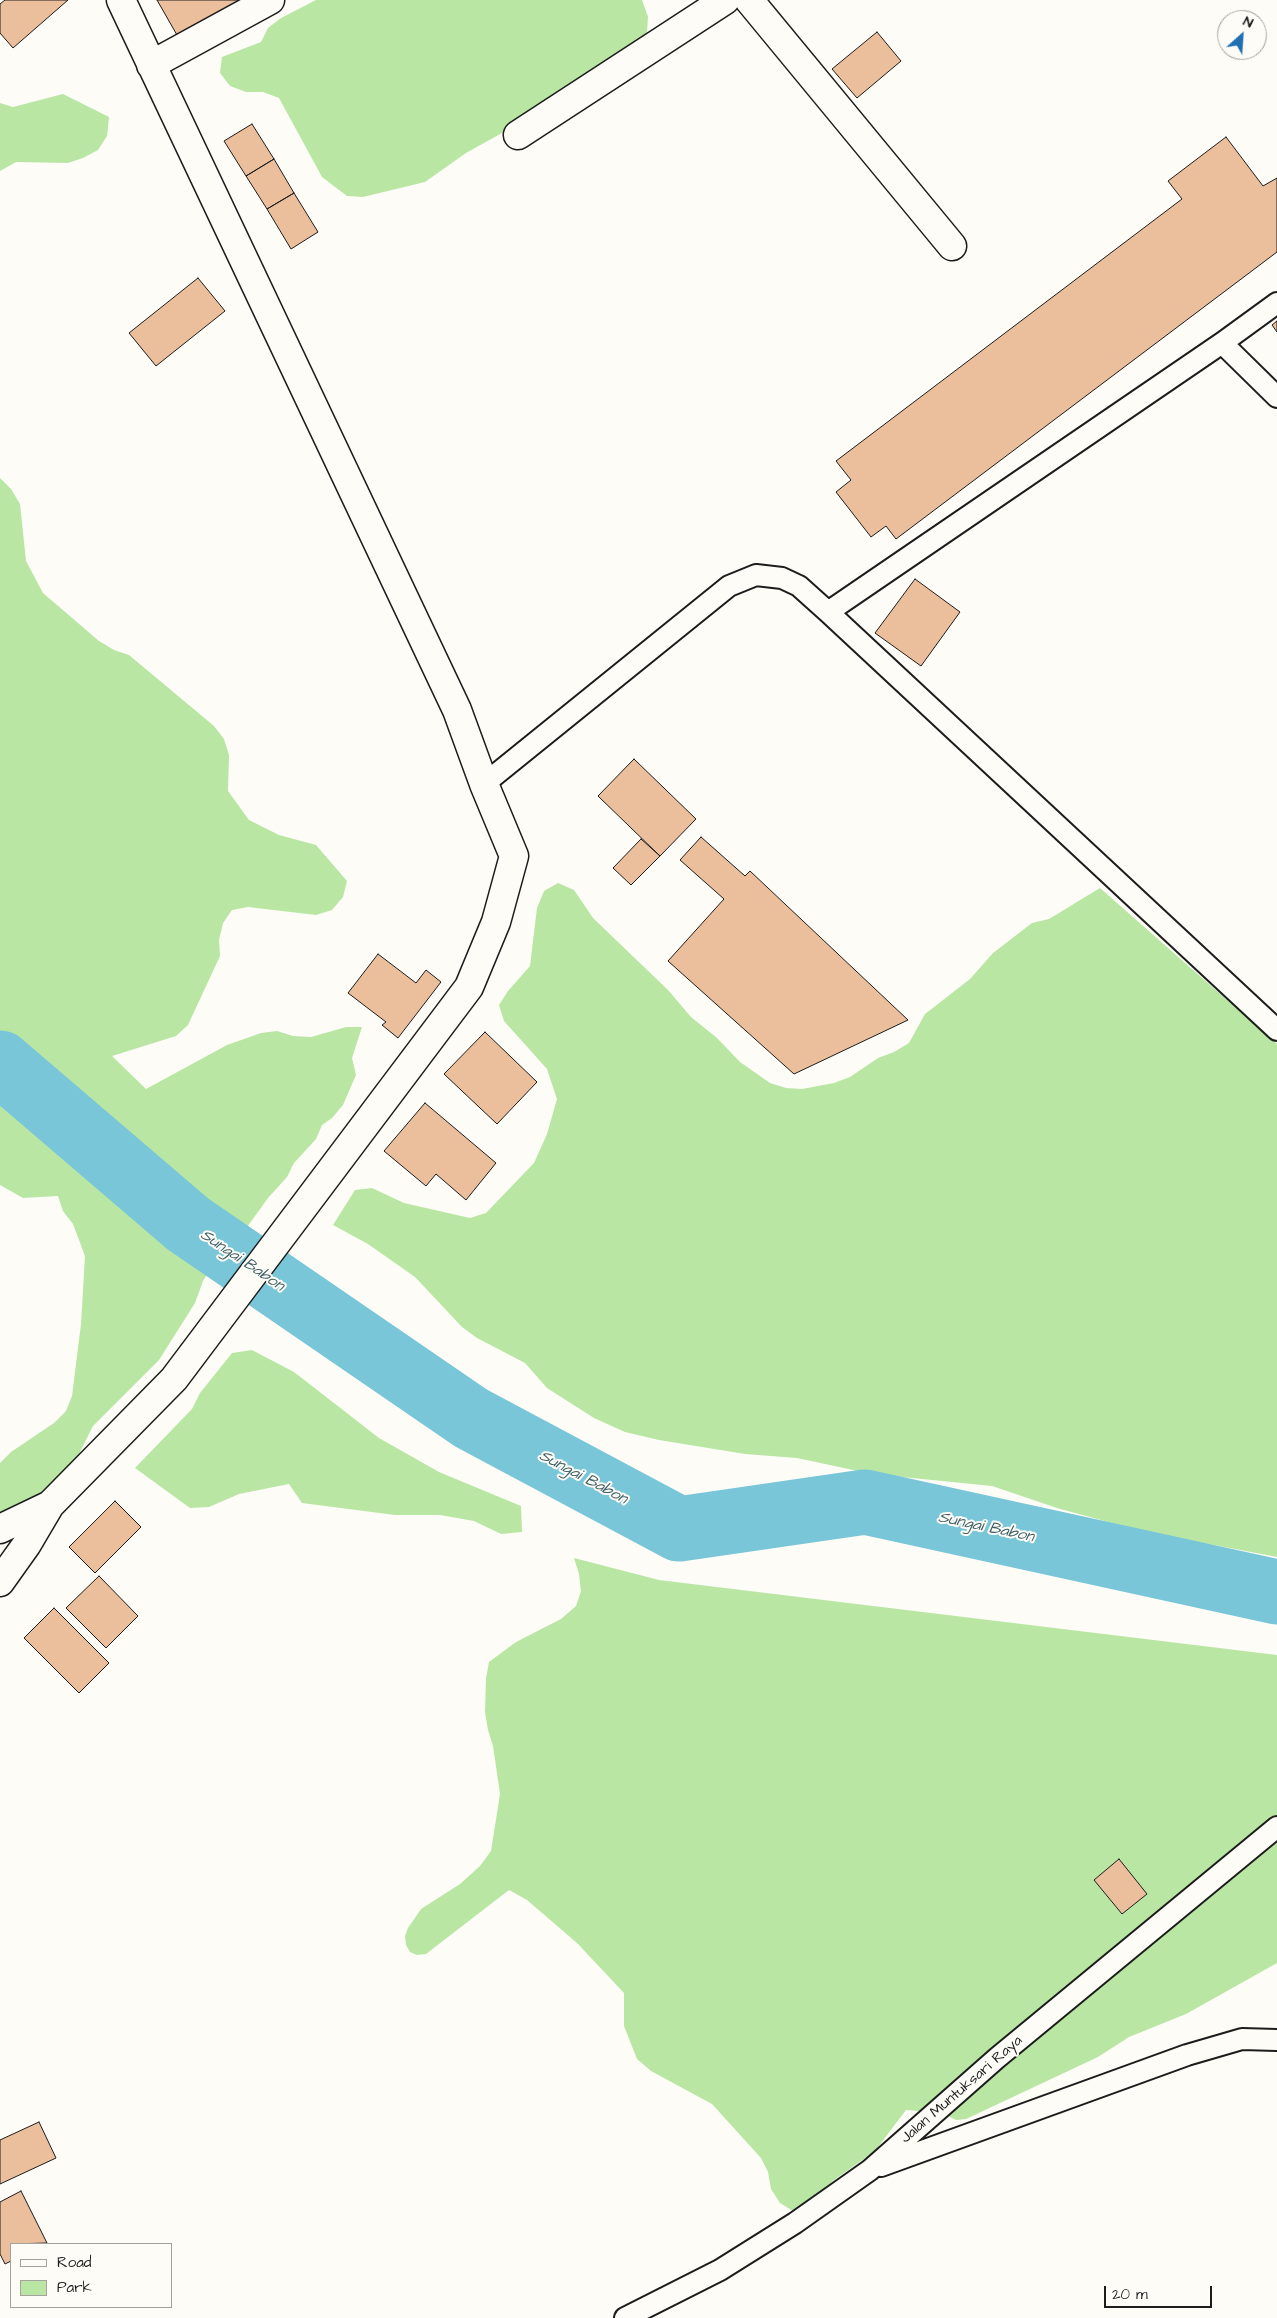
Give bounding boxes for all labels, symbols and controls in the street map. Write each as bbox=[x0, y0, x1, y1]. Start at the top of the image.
north arrow bbox=[1217, 10, 1267, 60]
text: N bbox=[1240, 12, 1256, 33]
water label: Sungai Babon bbox=[196, 1226, 288, 1296]
water label: Sungai Babon bbox=[536, 1447, 630, 1509]
water label: Sungai Babon bbox=[937, 1509, 1035, 1547]
street label: Jalan Muntuksari Raya bbox=[897, 2032, 1027, 2148]
legend bbox=[10, 2243, 172, 2308]
text: Road bbox=[57, 2252, 91, 2273]
scale bar bbox=[1107, 2276, 1214, 2308]
text: Park bbox=[57, 2277, 92, 2298]
text: 20 m bbox=[1112, 2284, 1148, 2305]

